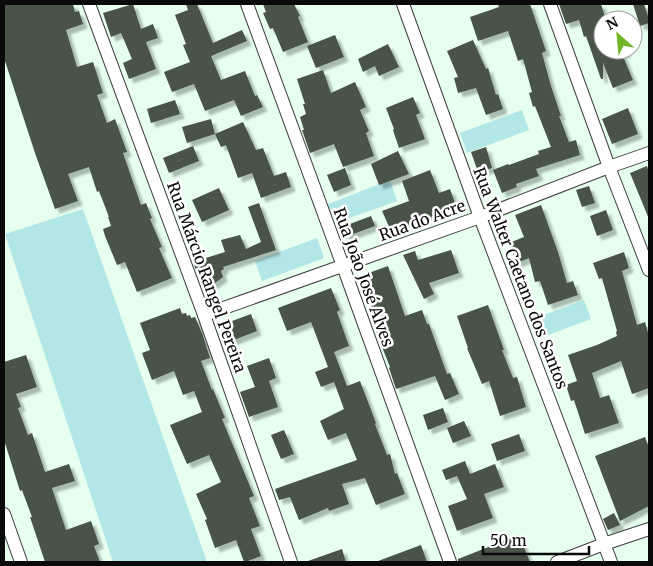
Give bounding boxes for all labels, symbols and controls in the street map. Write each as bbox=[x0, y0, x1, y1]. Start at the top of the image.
north arrow bbox=[593, 10, 643, 60]
text: N bbox=[603, 13, 621, 34]
street label: Rua Walter Caetano dos Santos bbox=[469, 164, 573, 392]
street label: Rua Márcio Rangel Pereira bbox=[163, 179, 251, 376]
street label: Rua do Acre bbox=[376, 195, 468, 245]
street label: Rua João José Alves bbox=[330, 205, 399, 349]
scale bar bbox=[483, 524, 589, 556]
text: 50 m bbox=[490, 531, 527, 550]

